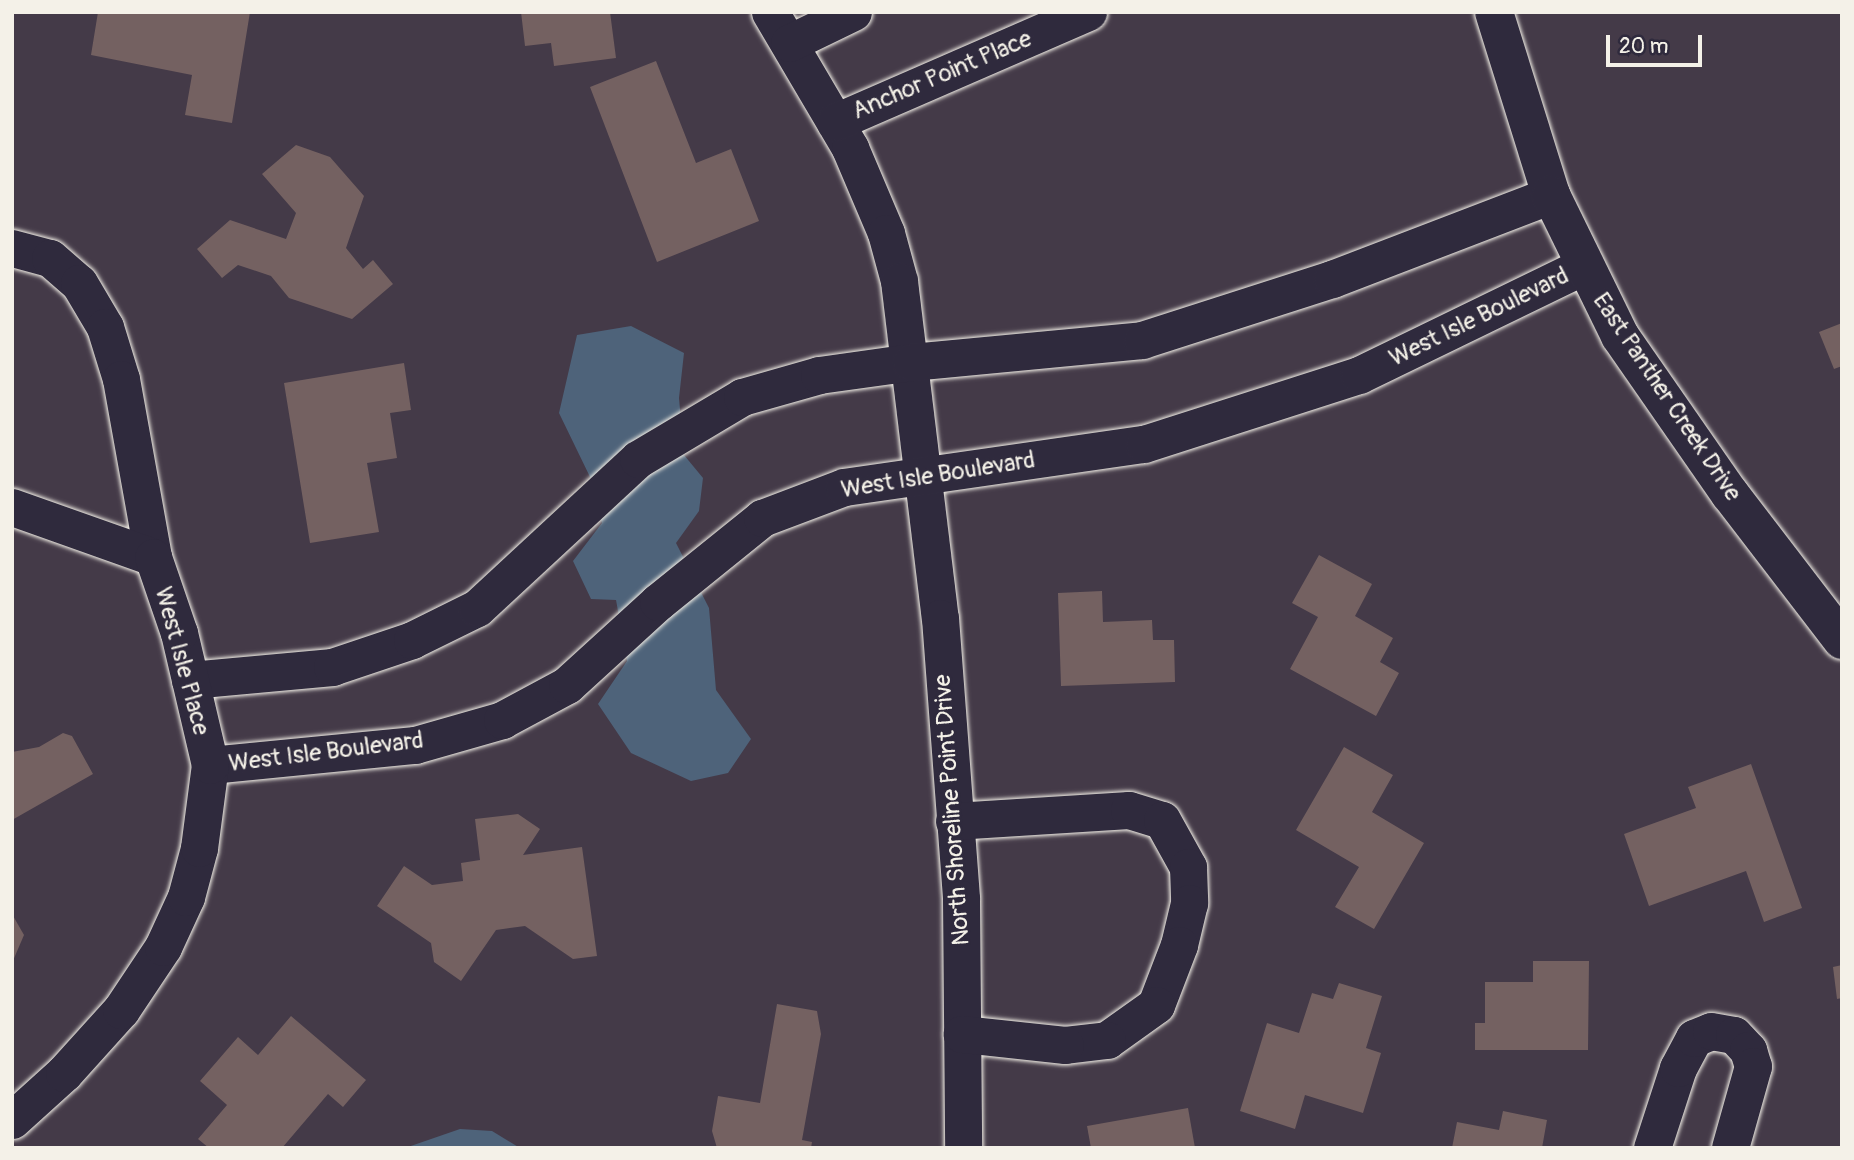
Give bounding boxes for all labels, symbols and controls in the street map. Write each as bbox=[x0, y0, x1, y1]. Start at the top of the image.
scale bar bbox=[1609, 21, 1705, 65]
street label: Anchor Point Place bbox=[848, 24, 1036, 126]
text: 20 m bbox=[1619, 33, 1668, 60]
street label: West Isle Boulevard bbox=[1385, 261, 1573, 373]
street label: East Panther Creek Drive bbox=[1587, 287, 1747, 507]
street label: West Isle Boulevard bbox=[839, 445, 1037, 505]
street label: West Isle Place bbox=[148, 584, 216, 738]
street label: North Shoreline Point Drive bbox=[928, 673, 976, 947]
street label: West Isle Boulevard bbox=[227, 726, 425, 778]

